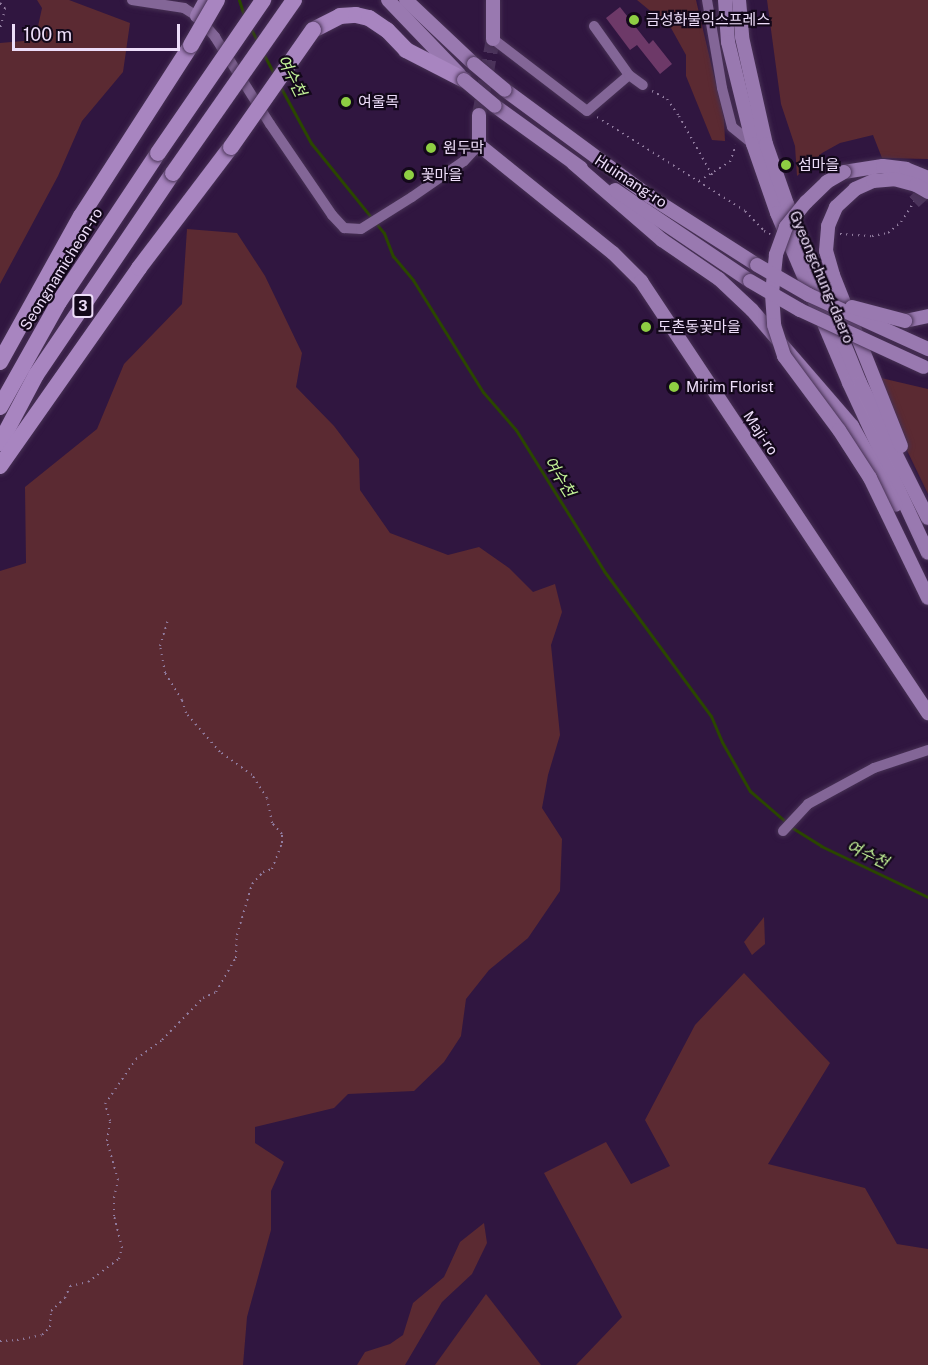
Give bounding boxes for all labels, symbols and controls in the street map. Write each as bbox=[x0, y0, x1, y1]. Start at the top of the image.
place label: 금성화물익스프레스 bbox=[646, 11, 770, 29]
scale bar bbox=[15, 12, 183, 50]
marker: 금성화물익스프레스 bbox=[627, 13, 641, 27]
text: 100 m bbox=[23, 24, 72, 45]
water label: 여수천 bbox=[272, 52, 310, 100]
place label: 여울목 bbox=[358, 93, 399, 111]
marker: 여울목 bbox=[339, 95, 353, 109]
place label: 원두막 bbox=[443, 139, 484, 157]
marker: 원두막 bbox=[424, 141, 438, 155]
street label: Huimang-ro bbox=[591, 151, 671, 211]
place label: 섬마을 bbox=[798, 156, 839, 174]
marker: 섬마을 bbox=[779, 158, 793, 172]
place label: 꽃마을 bbox=[421, 166, 462, 184]
marker: 꽃마을 bbox=[402, 168, 416, 182]
street label: Seongnamicheon-ro bbox=[16, 205, 106, 333]
street label: Gyeongchung-daero bbox=[786, 208, 858, 346]
road number: 3 bbox=[71, 295, 95, 317]
place label: 도촌동꽃마을 bbox=[658, 318, 741, 336]
marker: 도촌동꽃마을 bbox=[639, 320, 653, 334]
place label: Mirim Florist bbox=[686, 378, 774, 396]
marker: Mirim Florist bbox=[667, 380, 681, 394]
street label: Maji-ro bbox=[740, 408, 782, 458]
water label: 여수천 bbox=[539, 453, 579, 501]
water label: 여수천 bbox=[843, 837, 891, 873]

